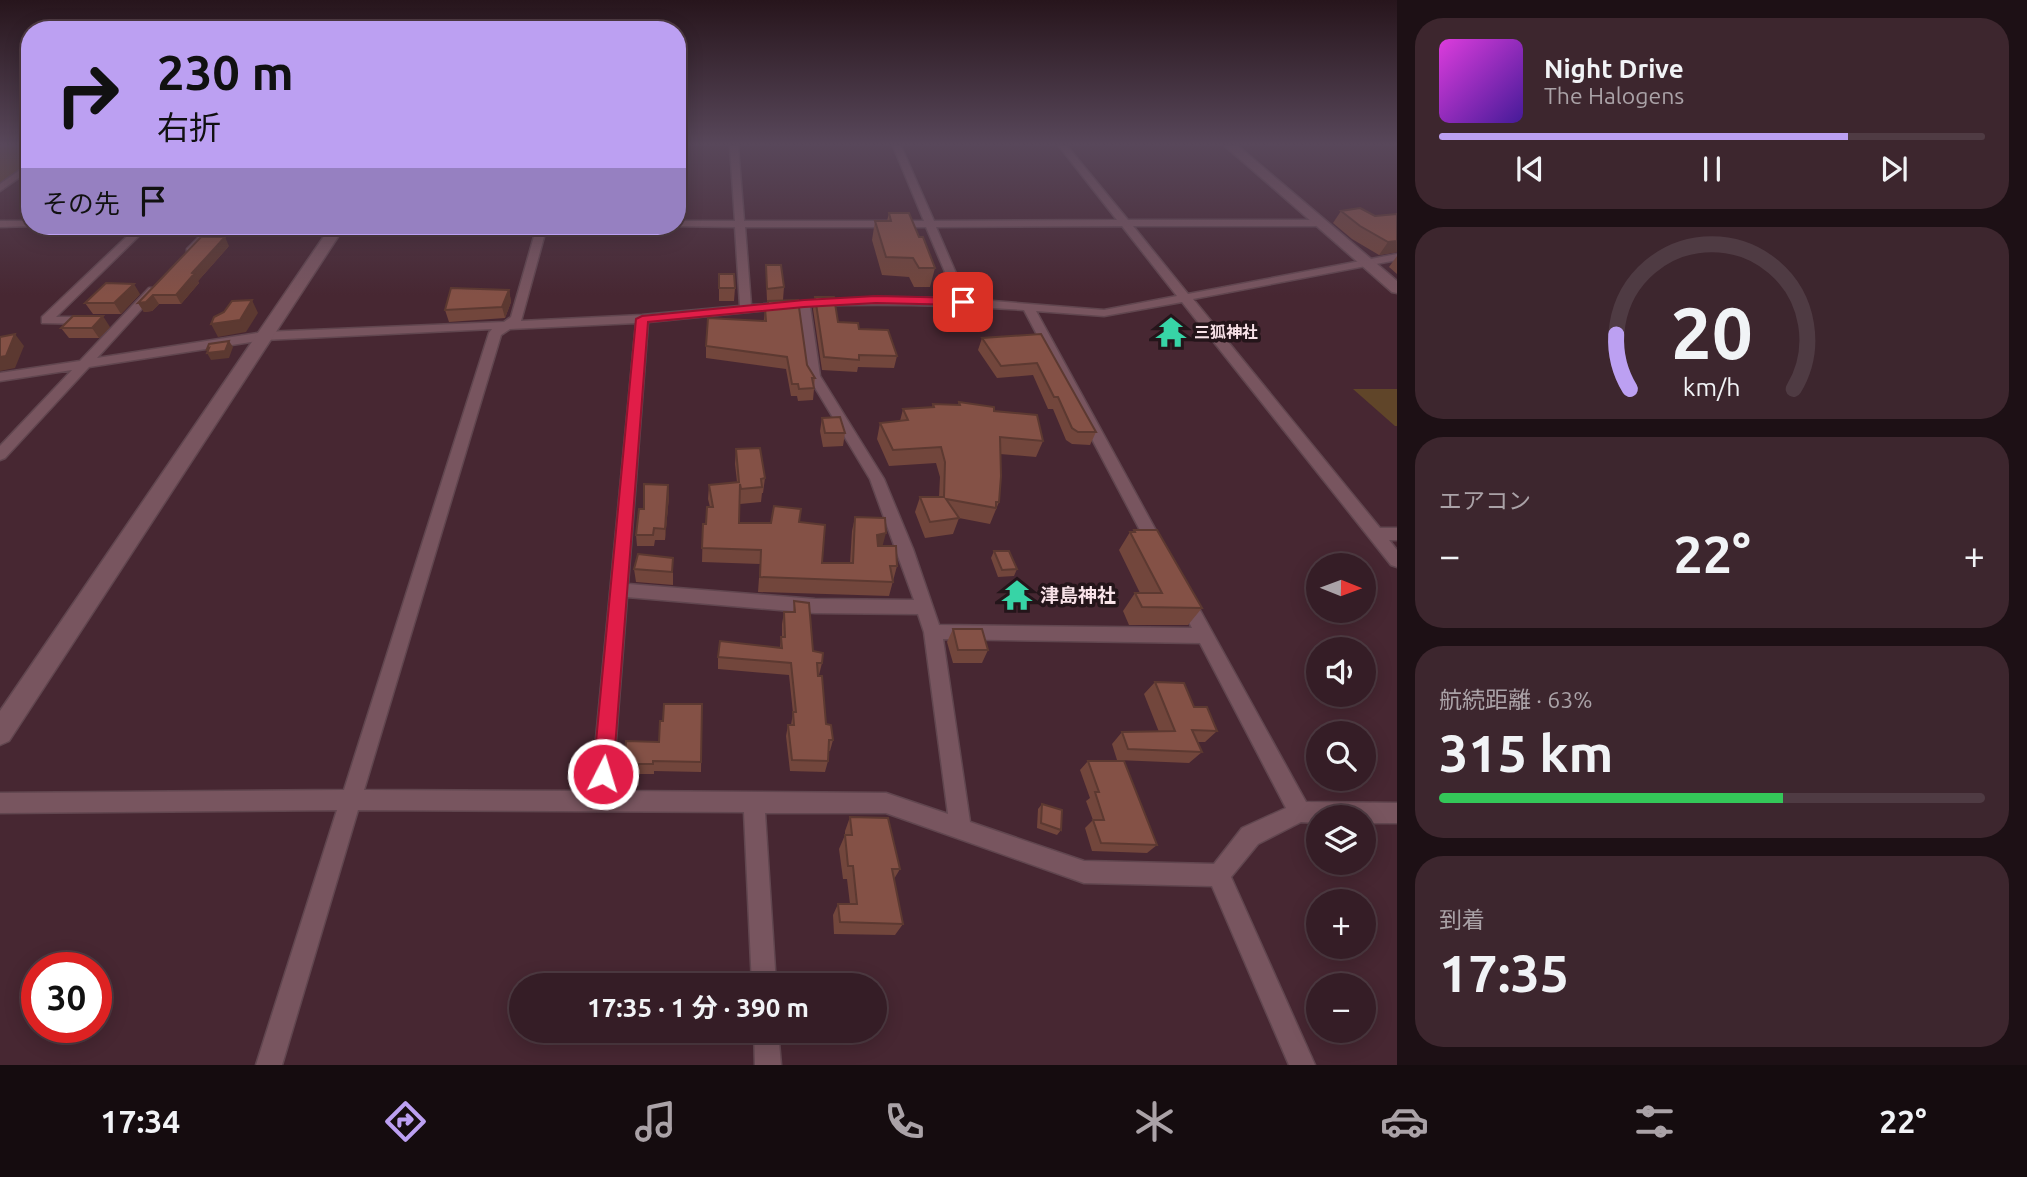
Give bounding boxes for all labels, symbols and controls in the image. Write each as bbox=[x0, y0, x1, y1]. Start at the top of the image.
text: 230 m bbox=[157, 44, 294, 99]
icon: right bbox=[42, 49, 133, 140]
text: Night Drive bbox=[1544, 54, 1684, 83]
text: The Halogens bbox=[1544, 83, 1684, 108]
text: 右折 bbox=[157, 109, 221, 145]
icon: previous bbox=[1511, 150, 1549, 188]
icon: pause bbox=[1693, 150, 1731, 188]
icon: next bbox=[1875, 150, 1913, 188]
icon: arrive bbox=[134, 182, 172, 220]
text: その先 bbox=[42, 189, 120, 218]
pin bbox=[933, 272, 993, 332]
icon: arrive bbox=[944, 283, 982, 321]
text: 20 bbox=[1671, 292, 1753, 374]
temple icon: 三狐神社 bbox=[1154, 315, 1188, 349]
place label: 三狐神社 bbox=[1194, 323, 1258, 341]
text: km/h bbox=[1683, 373, 1741, 401]
text: エアコン bbox=[1439, 488, 1531, 513]
text: 22° bbox=[1673, 525, 1751, 583]
text: − bbox=[1439, 534, 1460, 576]
text: + bbox=[1964, 534, 1985, 576]
north arrow bbox=[1306, 553, 1376, 623]
map controls bbox=[1306, 553, 1376, 1043]
temple icon: 津島神社 bbox=[1000, 578, 1034, 612]
place label: 津島神社 bbox=[1040, 584, 1116, 606]
button: sound bbox=[1306, 637, 1376, 707]
text: 航続距離 · 63% bbox=[1439, 687, 1592, 712]
button: search bbox=[1306, 721, 1376, 791]
text: 315 km bbox=[1439, 724, 1613, 782]
position arrow bbox=[566, 737, 640, 811]
button: layers bbox=[1306, 805, 1376, 875]
button: + bbox=[1306, 889, 1376, 959]
text: 到着 bbox=[1439, 907, 1485, 932]
text: 17:35 bbox=[1439, 944, 1569, 1002]
speed limit sign: 30 bbox=[21, 952, 112, 1043]
button: − bbox=[1306, 973, 1376, 1043]
text: 17:35 · 1 分 · 390 m bbox=[587, 993, 809, 1022]
icon: directions bbox=[381, 1097, 430, 1146]
icon: music bbox=[631, 1097, 680, 1146]
icon: phone bbox=[880, 1097, 929, 1146]
icon: climate bbox=[1130, 1097, 1179, 1146]
icon: car bbox=[1380, 1097, 1429, 1146]
icon: filters bbox=[1630, 1097, 1679, 1146]
text: 17:34 bbox=[100, 1103, 180, 1139]
text: 22° bbox=[1879, 1103, 1927, 1139]

